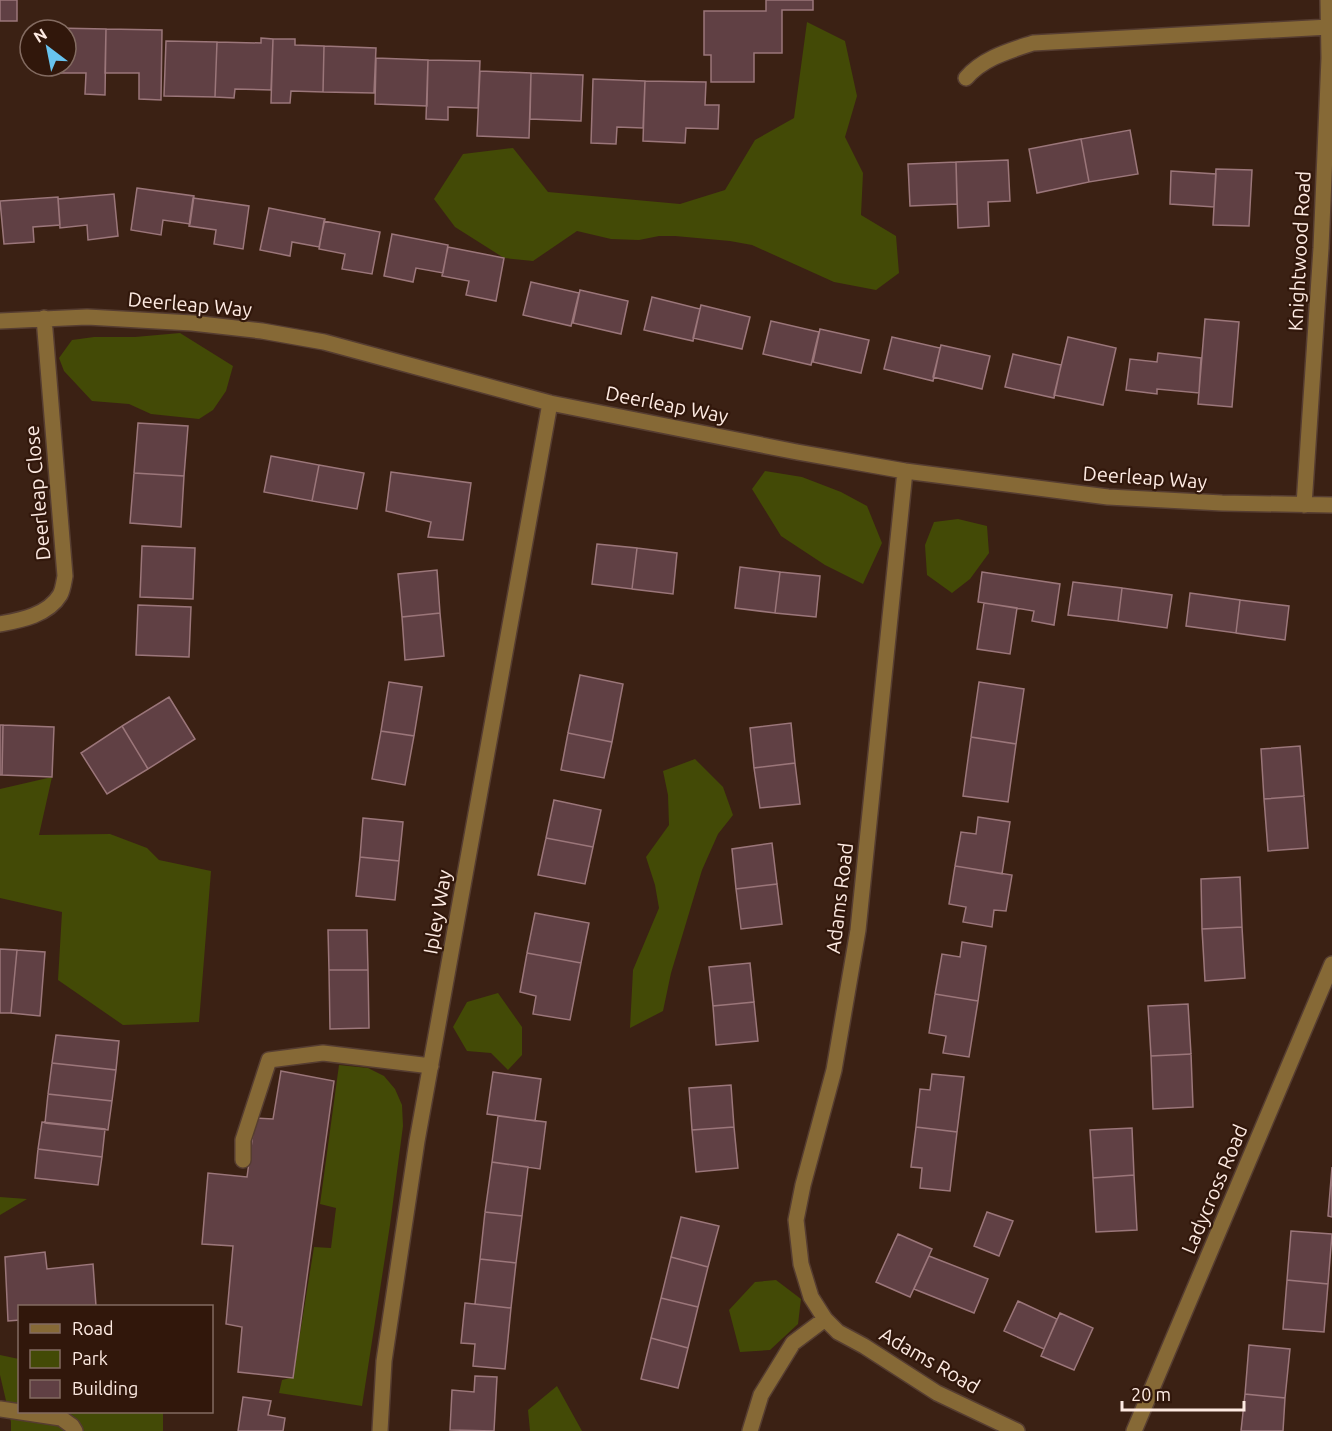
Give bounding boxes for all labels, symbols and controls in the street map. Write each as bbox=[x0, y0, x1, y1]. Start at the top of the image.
north arrow bbox=[18, 18, 78, 78]
text: N bbox=[30, 24, 50, 46]
street label: Knightwood Road bbox=[1283, 170, 1315, 332]
street label: Deerleap Way bbox=[127, 287, 253, 321]
street label: Deerleap Way bbox=[604, 381, 731, 427]
street label: Deerleap Close bbox=[20, 424, 54, 562]
street label: Deerleap Way bbox=[1082, 461, 1208, 493]
street label: Adams Road bbox=[821, 841, 857, 955]
street label: Ipley Way bbox=[418, 868, 456, 956]
street label: Ladycross Road bbox=[1176, 1121, 1252, 1257]
legend bbox=[18, 1305, 213, 1413]
text: Road bbox=[72, 1318, 114, 1338]
street label: Adams Road bbox=[876, 1322, 984, 1398]
text: Park bbox=[72, 1348, 108, 1368]
scale bar bbox=[1122, 1374, 1244, 1412]
text: Building bbox=[72, 1378, 138, 1398]
text: 20 m bbox=[1131, 1384, 1171, 1404]

